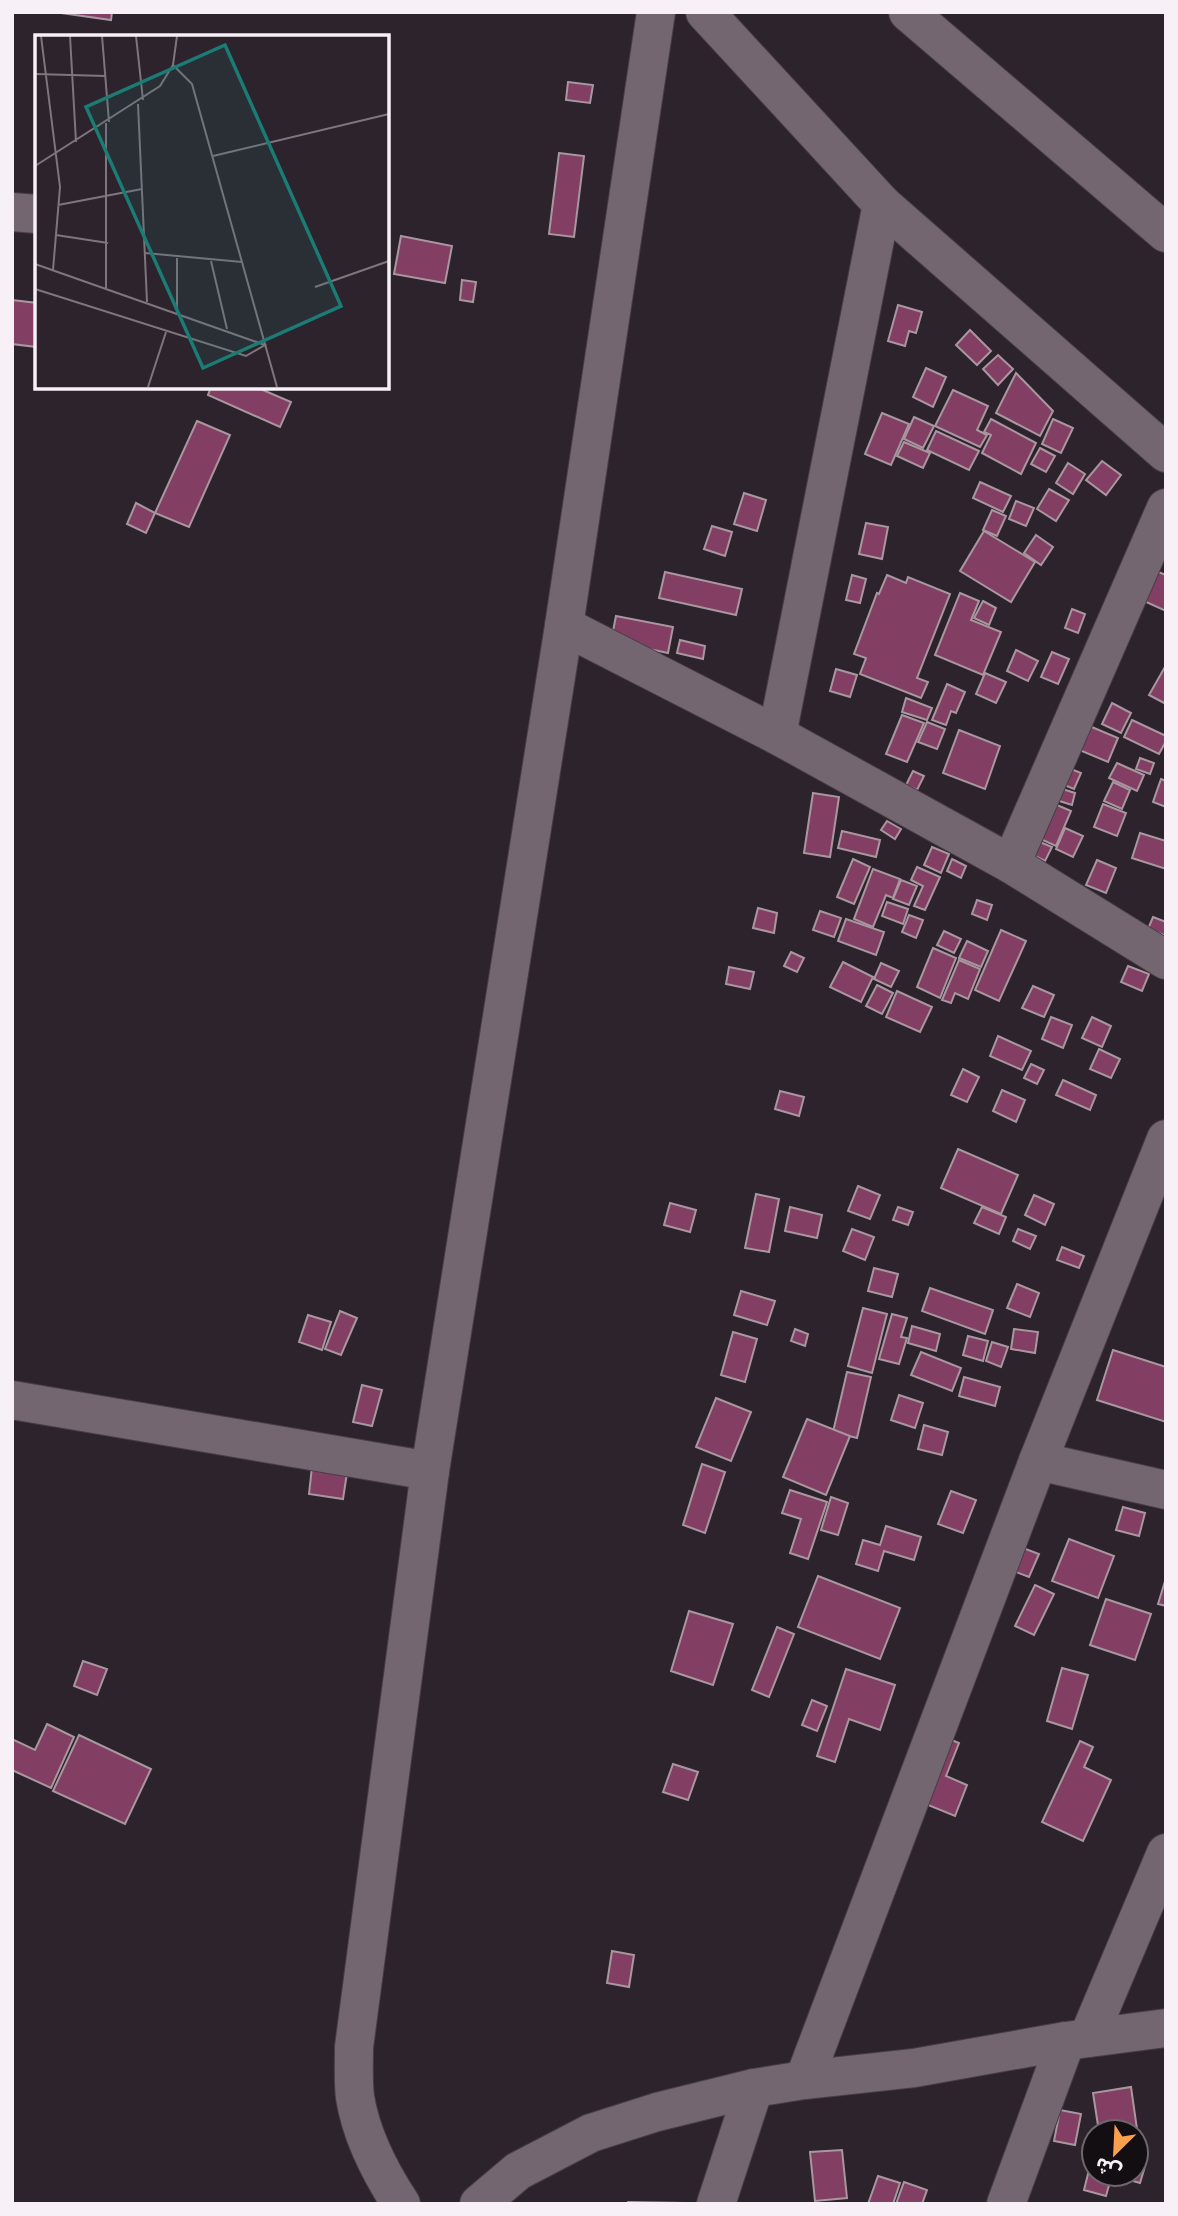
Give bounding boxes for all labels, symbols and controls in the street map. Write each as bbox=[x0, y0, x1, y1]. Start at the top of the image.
inset map bbox=[35, 35, 388, 388]
north arrow bbox=[1080, 2118, 1150, 2188]
text: ش bbox=[1092, 2152, 1125, 2184]

